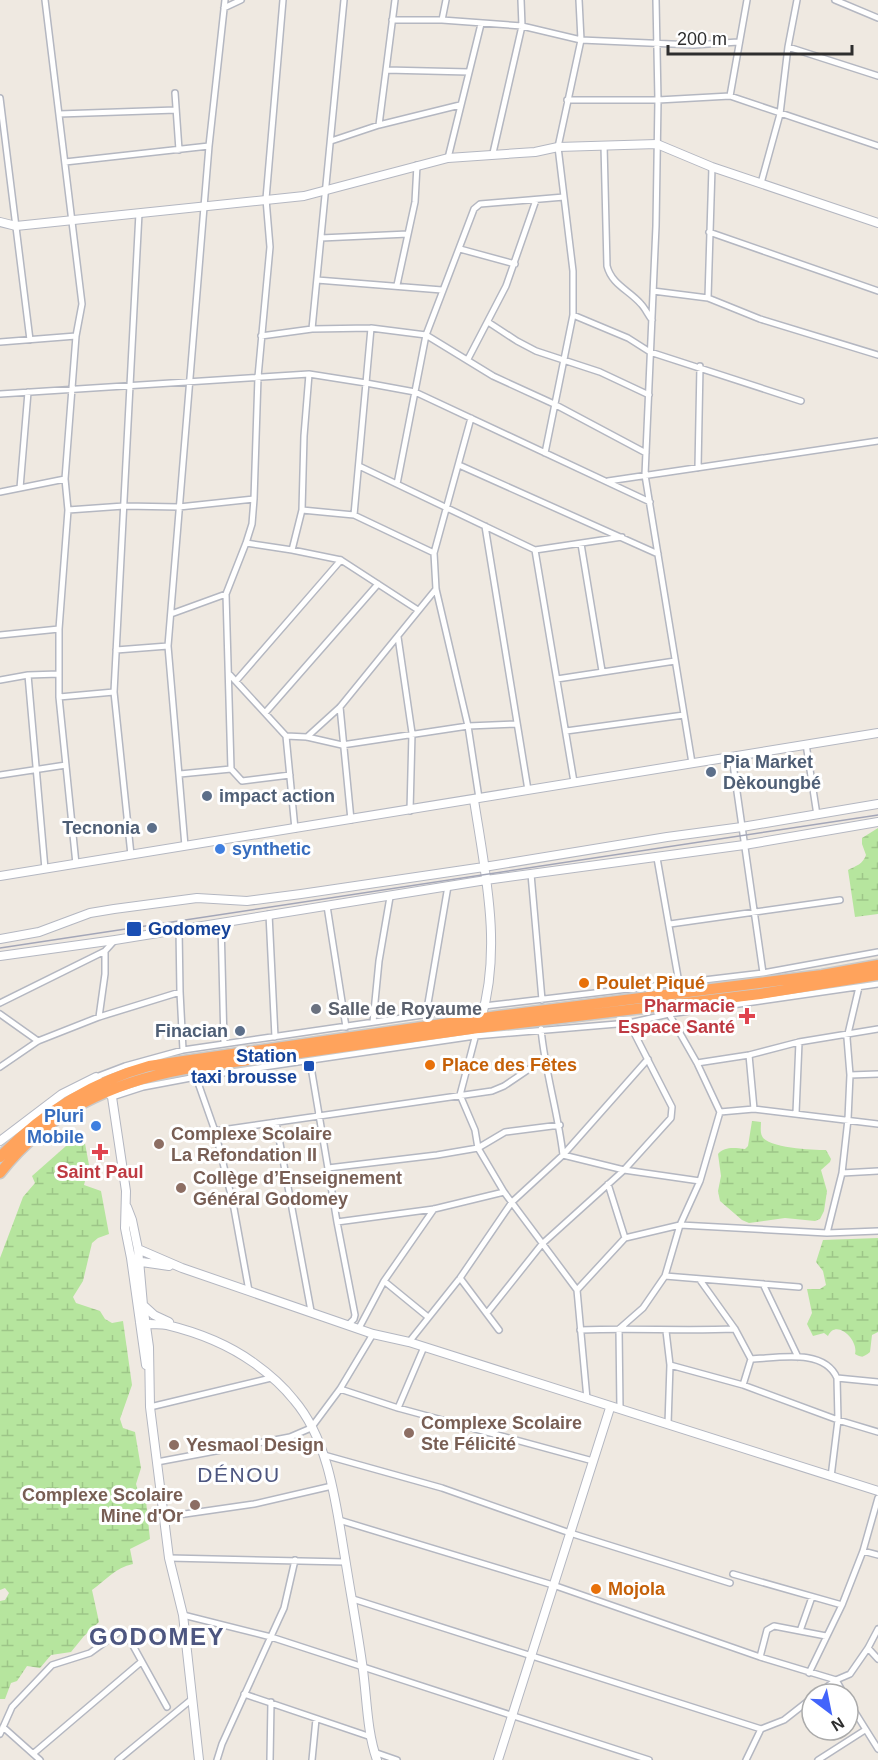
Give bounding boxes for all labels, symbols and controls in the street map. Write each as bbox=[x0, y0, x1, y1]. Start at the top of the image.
scale bar bbox=[668, 18, 852, 56]
text: 200 m bbox=[677, 29, 727, 49]
place label: Pia Market Dèkoungbé bbox=[723, 752, 821, 793]
marker: Pia Market Dèkoungbé bbox=[704, 765, 718, 779]
place label: impact action bbox=[219, 786, 335, 806]
marker: impact action bbox=[200, 789, 214, 803]
place label: Tecnonia bbox=[62, 818, 141, 838]
marker: Tecnonia bbox=[145, 821, 159, 835]
place label: synthetic bbox=[232, 839, 311, 859]
marker: synthetic bbox=[213, 842, 227, 856]
place label: Godomey bbox=[148, 919, 231, 939]
marker: Godomey bbox=[125, 920, 143, 938]
place label: Poulet Piqué bbox=[596, 973, 705, 993]
marker: Poulet Piqué bbox=[577, 976, 591, 990]
place label: Pharmacie Espace Santé bbox=[618, 996, 735, 1037]
place label: Salle de Royaume bbox=[328, 999, 482, 1019]
marker: Salle de Royaume bbox=[309, 1002, 323, 1016]
marker: Pharmacie Espace Santé bbox=[740, 1009, 754, 1023]
place label: Finacian bbox=[155, 1021, 228, 1041]
marker: Finacian bbox=[233, 1024, 247, 1038]
place label: Station taxi brousse bbox=[191, 1046, 297, 1087]
place label: Place des Fêtes bbox=[442, 1055, 577, 1075]
marker: Place des Fêtes bbox=[423, 1058, 437, 1072]
marker: Station taxi brousse bbox=[302, 1059, 316, 1073]
place label: Pluri Mobile bbox=[27, 1106, 84, 1147]
marker: Pluri Mobile bbox=[89, 1119, 103, 1133]
place label: Complexe Scolaire La Refondation II bbox=[171, 1124, 332, 1165]
marker: Complexe Scolaire La Refondation II bbox=[152, 1137, 166, 1151]
marker: Saint Paul bbox=[93, 1145, 107, 1159]
place label: Saint Paul bbox=[56, 1162, 144, 1182]
place label: Collège d’Enseignement Général Godomey bbox=[193, 1168, 402, 1209]
marker: Collège d’Enseignement Général Godomey bbox=[174, 1181, 188, 1195]
place label: Complexe Scolaire Ste Félicité bbox=[421, 1413, 582, 1454]
marker: Complexe Scolaire Ste Félicité bbox=[402, 1426, 416, 1440]
place label: Yesmaol Design bbox=[186, 1435, 324, 1455]
marker: Yesmaol Design bbox=[167, 1438, 181, 1452]
district label: DÉNOU bbox=[197, 1463, 281, 1486]
place label: Complexe Scolaire Mine d'Or bbox=[22, 1485, 183, 1526]
marker: Complexe Scolaire Mine d'Or bbox=[188, 1498, 202, 1512]
place label: Mojola bbox=[608, 1579, 666, 1599]
marker: Mojola bbox=[589, 1582, 603, 1596]
district label: GODOMEY bbox=[89, 1623, 225, 1650]
north arrow bbox=[800, 1682, 860, 1742]
text: N bbox=[828, 1714, 847, 1735]

